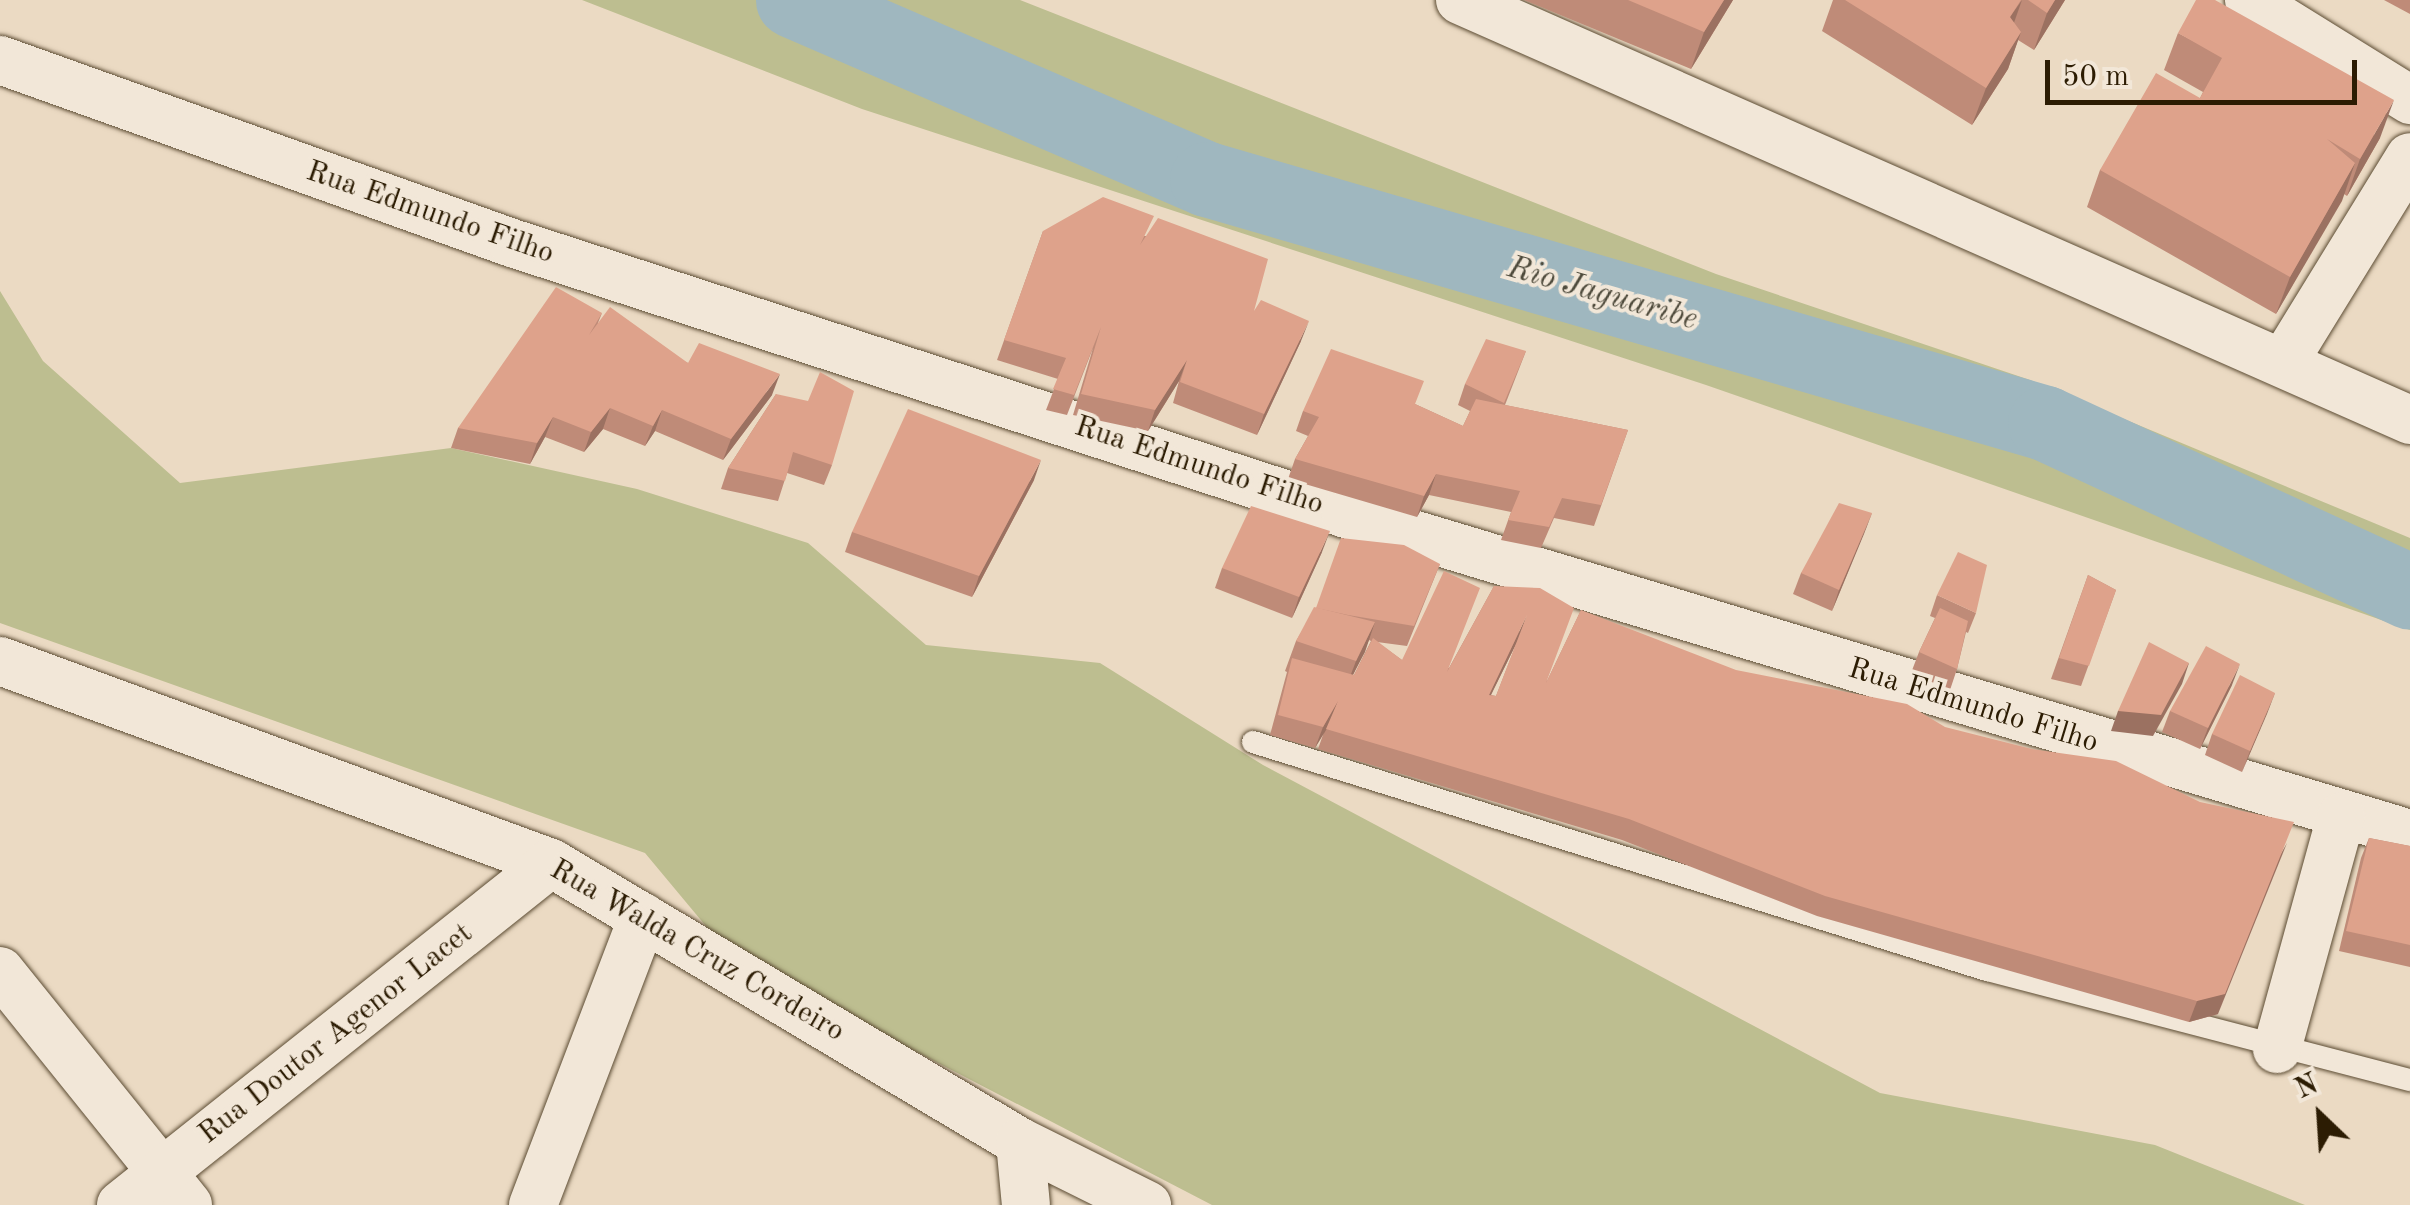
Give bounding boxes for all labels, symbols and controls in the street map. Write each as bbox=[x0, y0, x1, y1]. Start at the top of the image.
scale bar bbox=[2050, 40, 2362, 102]
text: 50 m bbox=[2062, 62, 2129, 92]
street label: Rua Edmundo Filho bbox=[301, 154, 559, 272]
water label: Rio Jaguaribe bbox=[1503, 250, 1701, 340]
street label: Rua Edmundo Filho bbox=[1070, 409, 1328, 523]
street label: Rua Edmundo Filho bbox=[1844, 651, 2102, 761]
street label: Rua Walda Cruz Cordeiro bbox=[543, 852, 851, 1050]
street label: Rua Doutor Agenor Lacet bbox=[192, 916, 480, 1152]
north arrow bbox=[2270, 1065, 2370, 1165]
text: N bbox=[2292, 1071, 2323, 1105]

